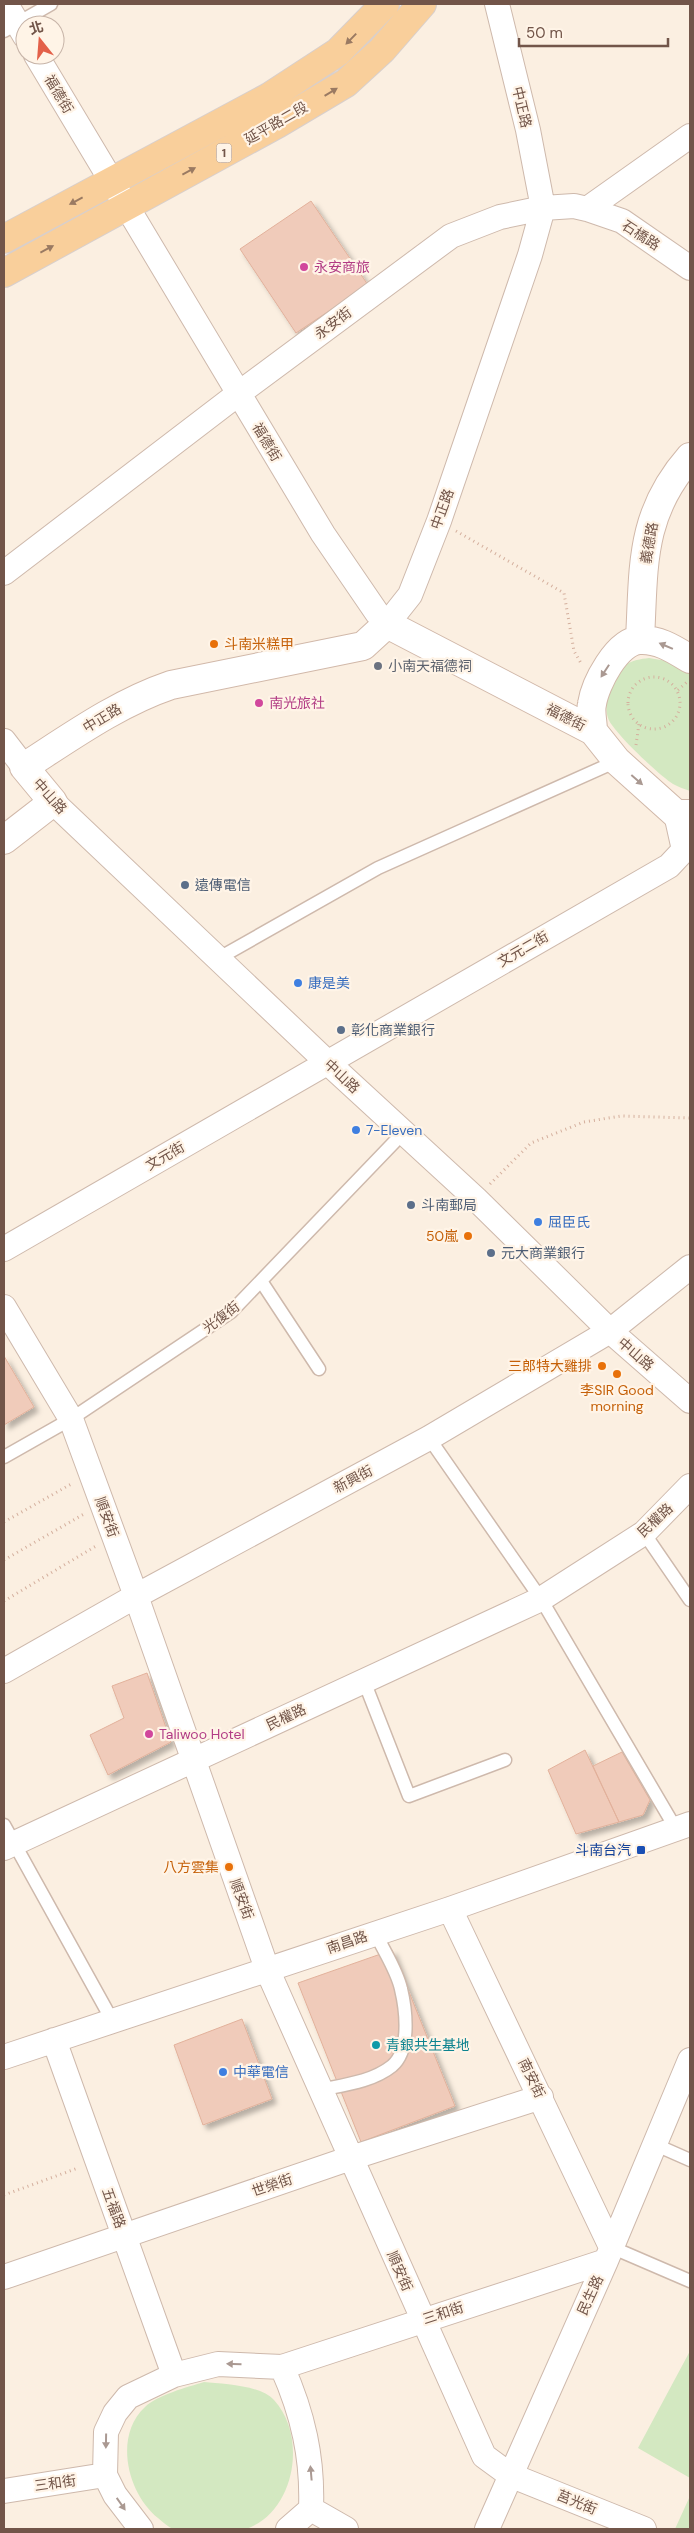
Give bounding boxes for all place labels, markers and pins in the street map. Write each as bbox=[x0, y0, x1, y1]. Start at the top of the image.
place label: 永安商旅 bbox=[314, 258, 370, 276]
marker: 永安商旅 bbox=[298, 261, 310, 273]
place label: 斗南米糕甲 bbox=[224, 635, 294, 653]
marker: 斗南米糕甲 bbox=[208, 638, 220, 650]
place label: 小南天福德祠 bbox=[388, 657, 472, 675]
marker: 小南天福德祠 bbox=[372, 660, 384, 672]
place label: 南光旅社 bbox=[269, 694, 325, 712]
marker: 南光旅社 bbox=[253, 697, 265, 709]
place label: 遠傳電信 bbox=[195, 876, 251, 894]
marker: 遠傳電信 bbox=[179, 879, 191, 891]
place label: 康是美 bbox=[308, 974, 350, 992]
marker: 康是美 bbox=[292, 977, 304, 989]
place label: 彰化商業銀行 bbox=[351, 1021, 435, 1039]
marker: 彰化商業銀行 bbox=[335, 1024, 347, 1036]
place label: 7-Eleven bbox=[366, 1121, 422, 1139]
marker: 7-Eleven bbox=[350, 1124, 362, 1136]
place label: 斗南郵局 bbox=[421, 1196, 477, 1214]
marker: 斗南郵局 bbox=[405, 1199, 417, 1211]
place label: 屈臣氏 bbox=[548, 1213, 590, 1231]
marker: 屈臣氏 bbox=[532, 1216, 544, 1228]
place label: 50嵐 bbox=[426, 1227, 459, 1245]
marker: 50嵐 bbox=[462, 1230, 474, 1242]
place label: 元大商業銀行 bbox=[501, 1244, 585, 1262]
marker: 元大商業銀行 bbox=[485, 1247, 497, 1259]
place label: 三郎特大雞排 bbox=[508, 1357, 592, 1375]
marker: 三郎特大雞排 bbox=[596, 1360, 608, 1372]
marker: 李SIR Good morning bbox=[611, 1368, 623, 1380]
place label: 李SIR Good morning bbox=[580, 1381, 654, 1415]
place label: Taliwoo Hotel bbox=[159, 1725, 245, 1743]
marker: Taliwoo Hotel bbox=[143, 1728, 155, 1740]
place label: 斗南台汽 bbox=[575, 1841, 631, 1859]
marker: 斗南台汽 bbox=[635, 1844, 647, 1856]
place label: 八方雲集 bbox=[163, 1858, 219, 1876]
marker: 八方雲集 bbox=[223, 1861, 235, 1873]
place label: 青銀共生基地 bbox=[386, 2036, 470, 2054]
marker: 青銀共生基地 bbox=[370, 2039, 382, 2051]
place label: 中華電信 bbox=[233, 2063, 289, 2081]
marker: 中華電信 bbox=[217, 2066, 229, 2078]

